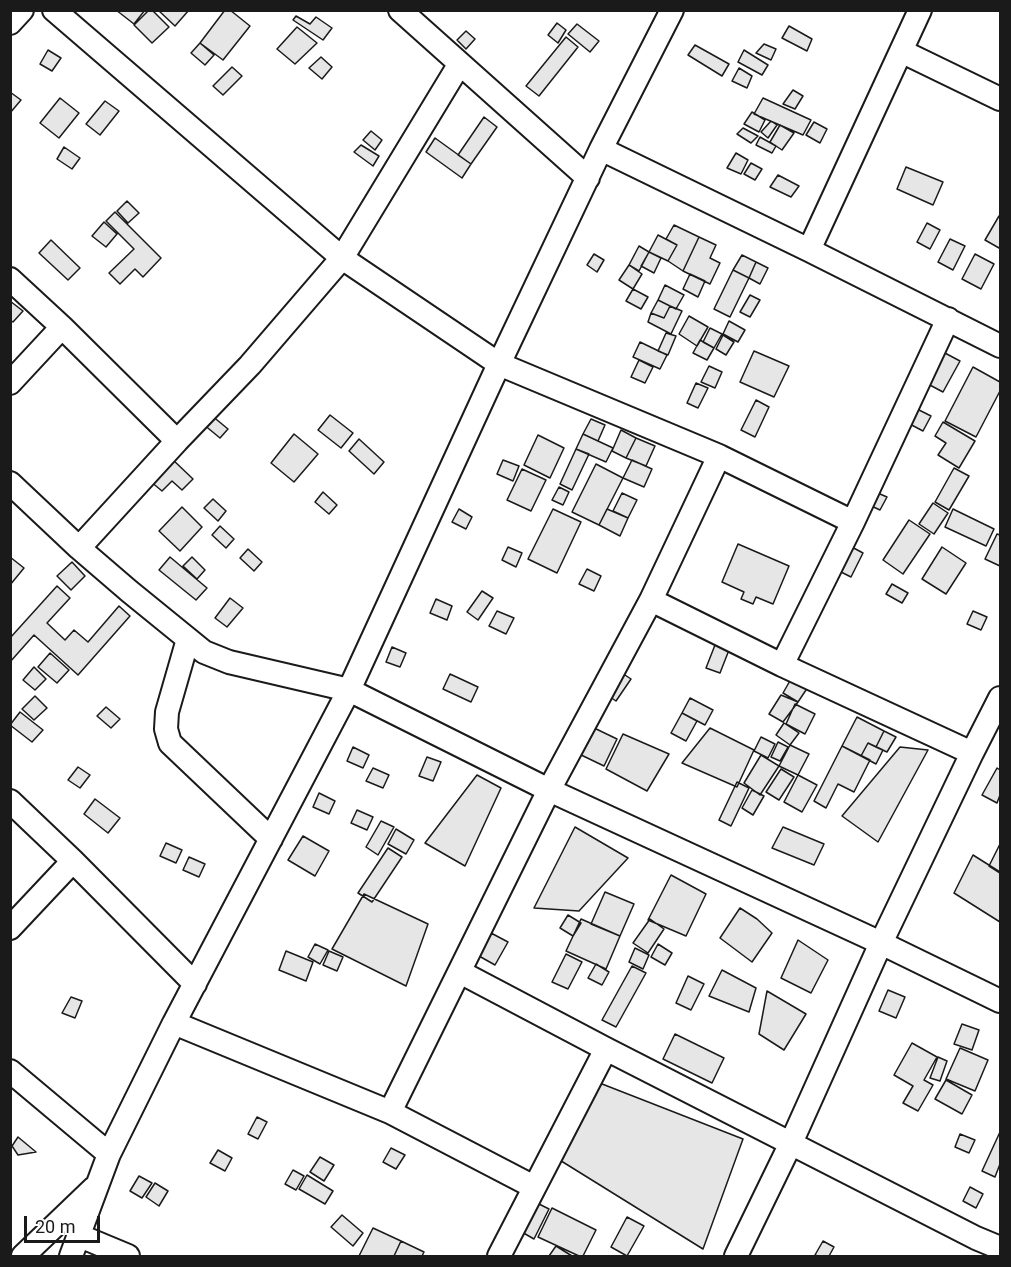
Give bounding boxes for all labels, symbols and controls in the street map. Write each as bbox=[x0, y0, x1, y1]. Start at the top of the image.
scale bar bbox=[27, 1204, 104, 1242]
text: 20 m bbox=[35, 1216, 75, 1237]

